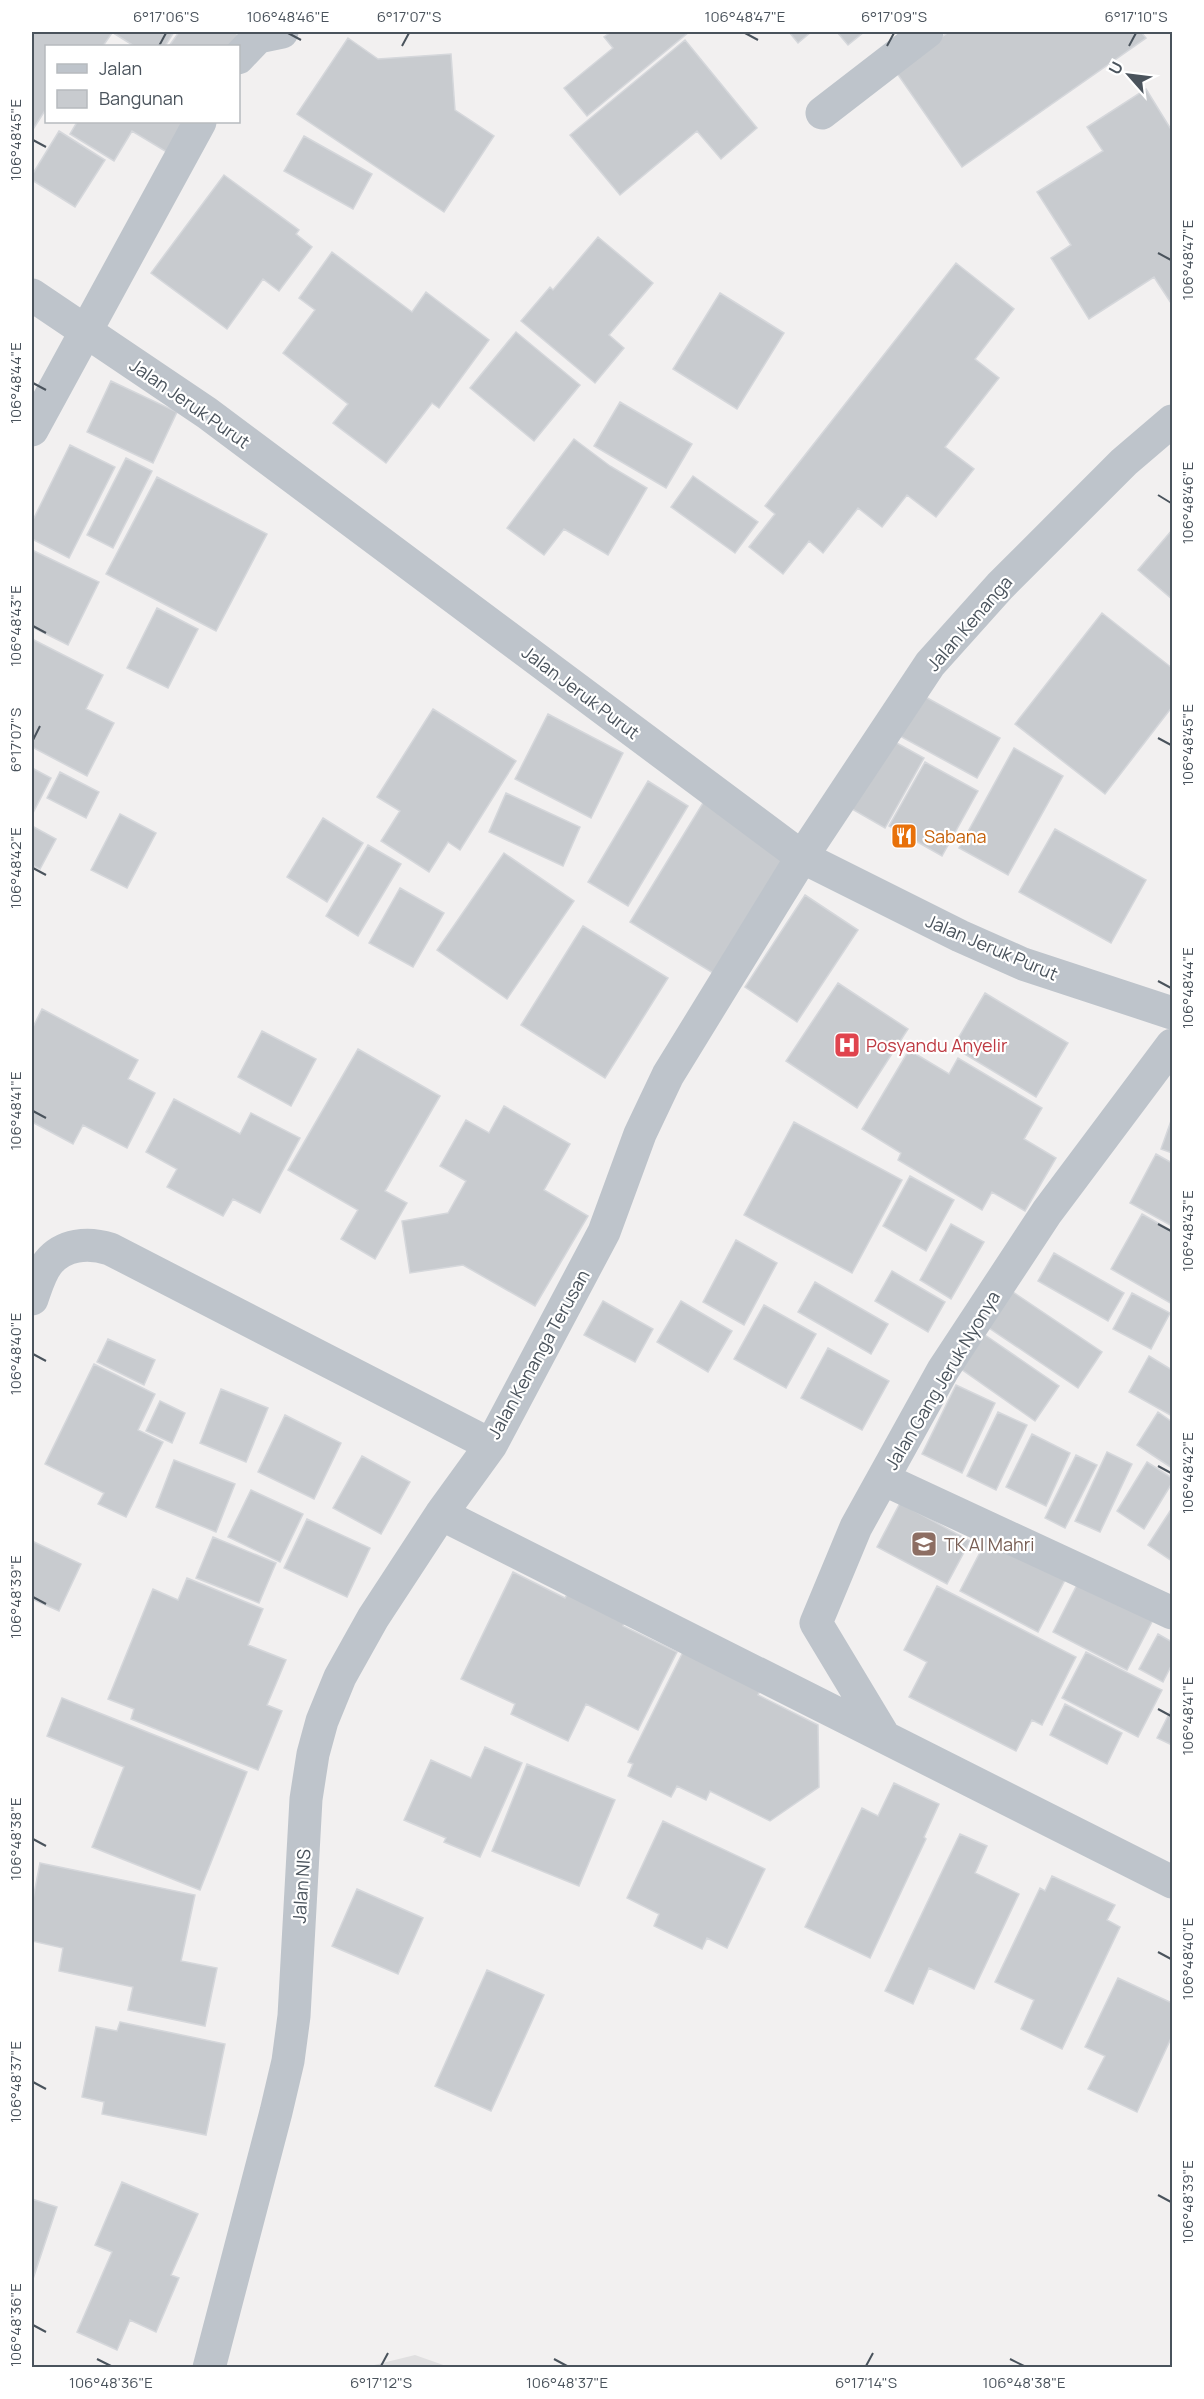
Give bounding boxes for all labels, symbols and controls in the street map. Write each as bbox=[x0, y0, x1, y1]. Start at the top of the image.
text: 6°17'06"S bbox=[133, 6, 199, 27]
text: 106°48'46"E bbox=[247, 6, 329, 27]
text: 6°17'07"S bbox=[377, 6, 441, 27]
text: 106°48'47"E bbox=[705, 6, 785, 27]
text: 6°17'09"S bbox=[861, 6, 927, 27]
text: 6°17'10"S bbox=[1105, 6, 1167, 27]
legend bbox=[45, 45, 240, 123]
north arrow bbox=[1099, 45, 1159, 105]
text: Jalan bbox=[99, 56, 142, 80]
text: U bbox=[1103, 58, 1128, 78]
text: Bangunan bbox=[99, 86, 183, 110]
text: 106°48'45"E bbox=[5, 99, 26, 181]
text: 106°48'47"E bbox=[1177, 220, 1198, 300]
text: 106°48'44"E bbox=[5, 342, 26, 424]
street label: Jalan Jeruk Purut bbox=[125, 353, 255, 453]
text: 106°48'46"E bbox=[1177, 462, 1198, 544]
street label: Jalan Kenanga bbox=[921, 570, 1017, 676]
text: 106°48'43"E bbox=[5, 585, 26, 667]
street label: Jalan Jeruk Purut bbox=[517, 640, 645, 744]
text: 106°48'45"E bbox=[1177, 704, 1198, 786]
text: 6°17'07"S bbox=[5, 708, 26, 772]
restaurant icon: Sabana bbox=[889, 821, 919, 851]
place label: Sabana bbox=[924, 824, 986, 848]
text: 106°48'42"E bbox=[5, 827, 26, 909]
street label: Jalan Jeruk Purut bbox=[922, 908, 1062, 986]
text: 106°48'44"E bbox=[1177, 947, 1198, 1029]
hospital icon: Posyandu Anyelir bbox=[832, 1030, 862, 1060]
place label: Posyandu Anyelir bbox=[866, 1033, 1008, 1057]
text: 106°48'41"E bbox=[5, 1071, 26, 1151]
text: 106°48'43"E bbox=[1177, 1190, 1198, 1272]
street label: Jalan Kenanga Terusan bbox=[481, 1265, 595, 1443]
street label: Jalan Gang Jeruk Nyonya bbox=[879, 1286, 1005, 1474]
text: 106°48'40"E bbox=[5, 1313, 26, 1395]
text: 106°48'42"E bbox=[1177, 1432, 1198, 1514]
school or university icon: TK Al Mahri bbox=[909, 1529, 939, 1559]
place label: TK Al Mahri bbox=[944, 1532, 1034, 1556]
text: 106°48'39"E bbox=[5, 1555, 26, 1639]
text: 106°48'41"E bbox=[1177, 1676, 1198, 1756]
text: 106°48'38"E bbox=[5, 1797, 26, 1881]
street label: Jalan NIS bbox=[286, 1848, 316, 1924]
text: 106°48'40"E bbox=[1177, 1918, 1198, 2000]
text: 106°48'37"E bbox=[5, 2041, 26, 2123]
text: 106°48'39"E bbox=[1177, 2160, 1198, 2244]
text: 106°48'36"E bbox=[5, 2283, 26, 2367]
text: 106°48'36"E bbox=[69, 2372, 153, 2393]
text: 6°17'12"S bbox=[350, 2372, 412, 2393]
text: 106°48'37"E bbox=[526, 2372, 608, 2393]
text: 6°17'14"S bbox=[835, 2372, 897, 2393]
text: 106°48'38"E bbox=[982, 2372, 1066, 2393]

